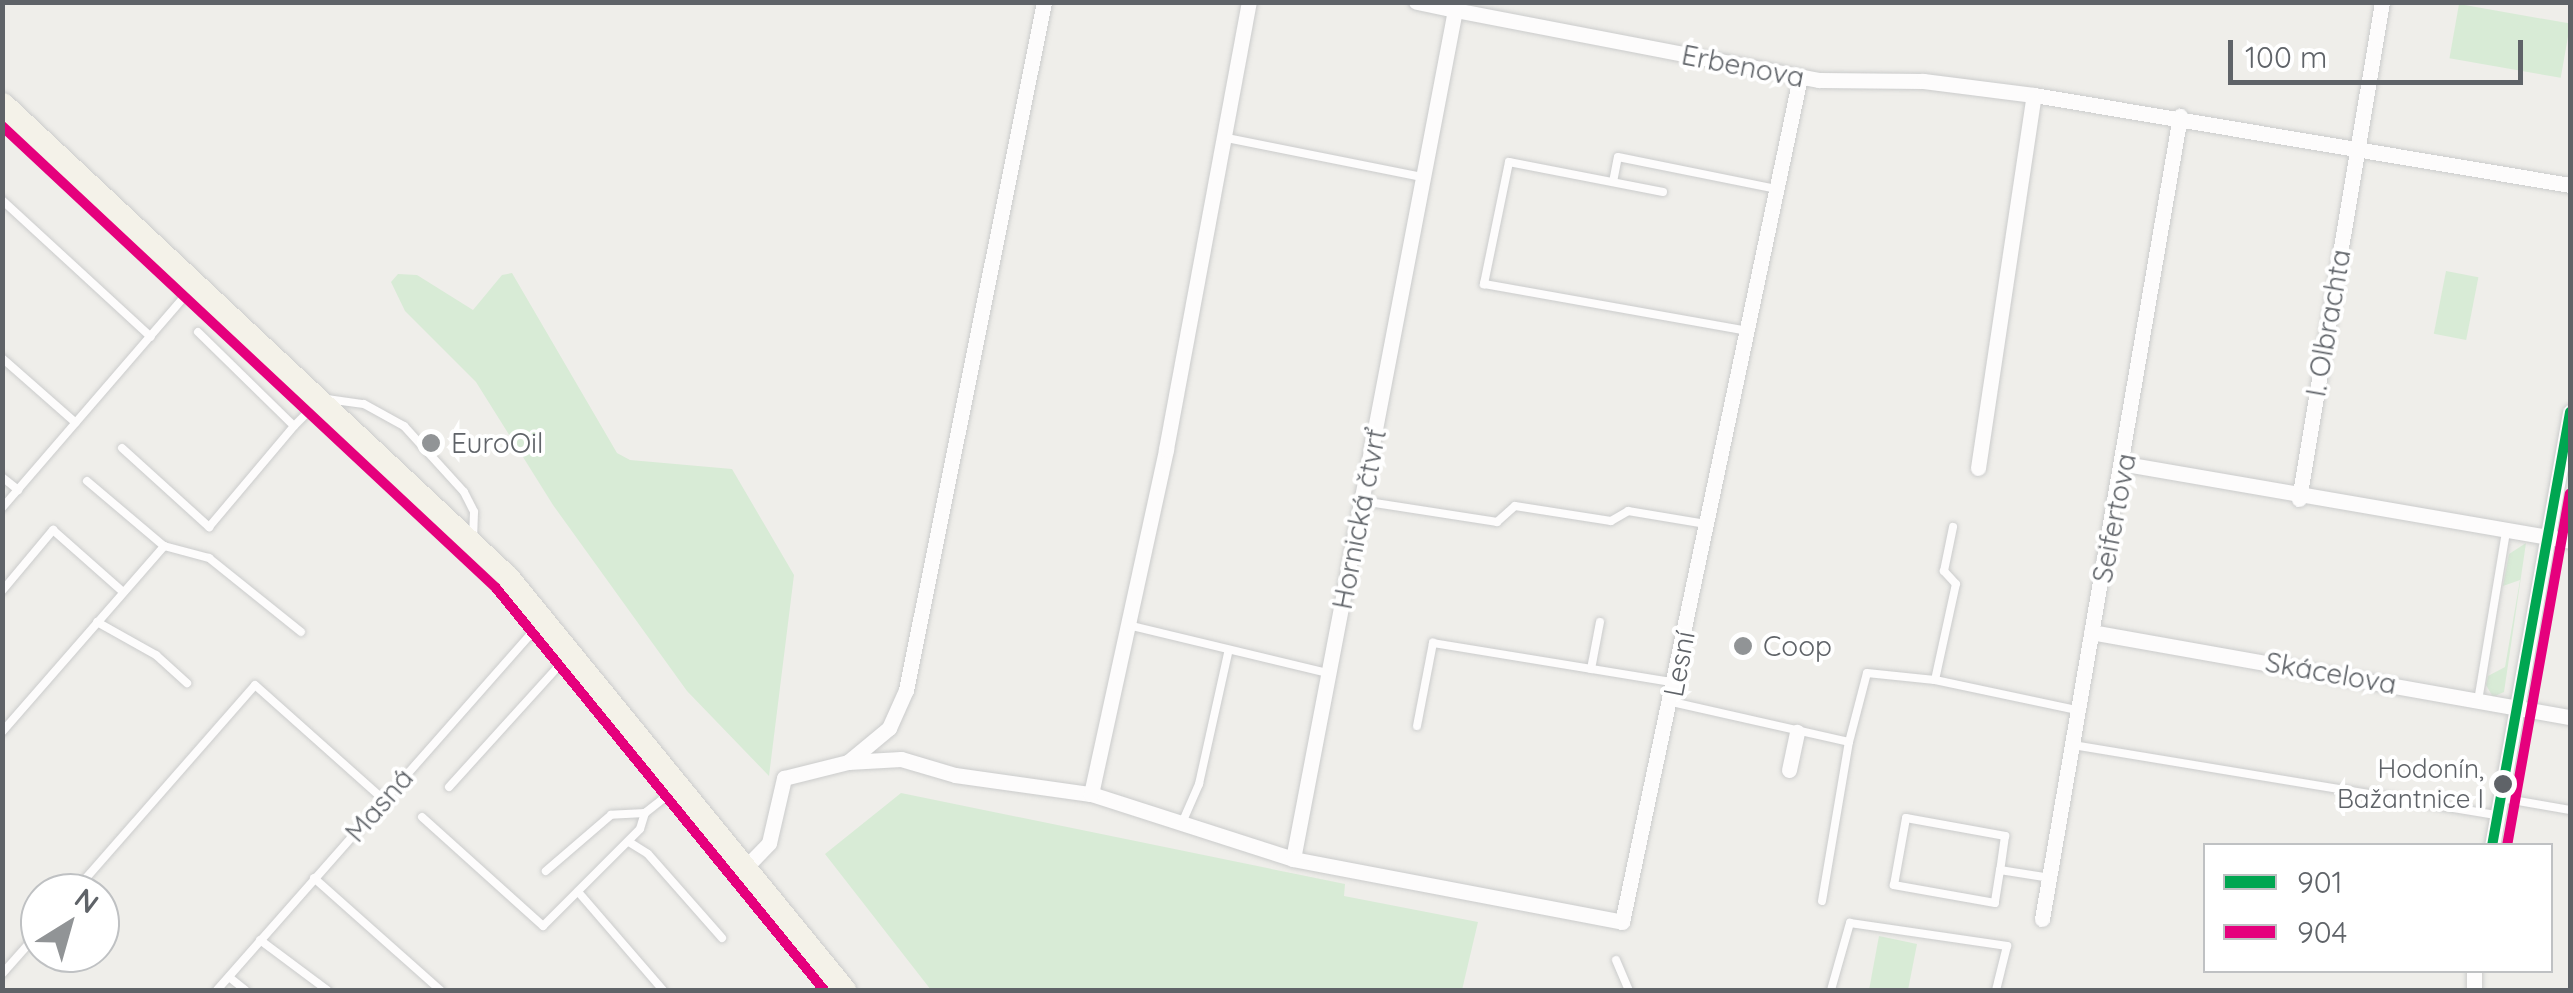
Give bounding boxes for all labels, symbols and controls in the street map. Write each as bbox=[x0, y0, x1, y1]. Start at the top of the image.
scale bar bbox=[2233, 20, 2528, 82]
street label: Erbenova bbox=[1679, 38, 1807, 94]
text: 100 m bbox=[2245, 38, 2327, 76]
street label: I. Olbrachta bbox=[2299, 247, 2357, 399]
place label: EuroOil bbox=[451, 426, 544, 460]
street label: Hornická čtvrť bbox=[1325, 426, 1393, 612]
marker: EuroOil bbox=[420, 432, 442, 454]
street label: Seifertova bbox=[2085, 450, 2143, 586]
street label: Lesní bbox=[1656, 628, 1702, 700]
place label: Coop bbox=[1763, 629, 1832, 663]
marker: Coop bbox=[1732, 635, 1754, 657]
street label: Skácelova bbox=[2263, 645, 2399, 701]
place label: Hodonín, Bažantnice I bbox=[2337, 753, 2484, 814]
street label: Masná bbox=[338, 761, 420, 849]
marker: Hodonín, Bažantnice I bbox=[2493, 774, 2513, 794]
legend bbox=[2203, 843, 2553, 973]
text: 901 bbox=[2297, 863, 2343, 901]
north arrow bbox=[20, 873, 120, 973]
text: N bbox=[68, 880, 106, 920]
text: 904 bbox=[2297, 913, 2347, 951]

